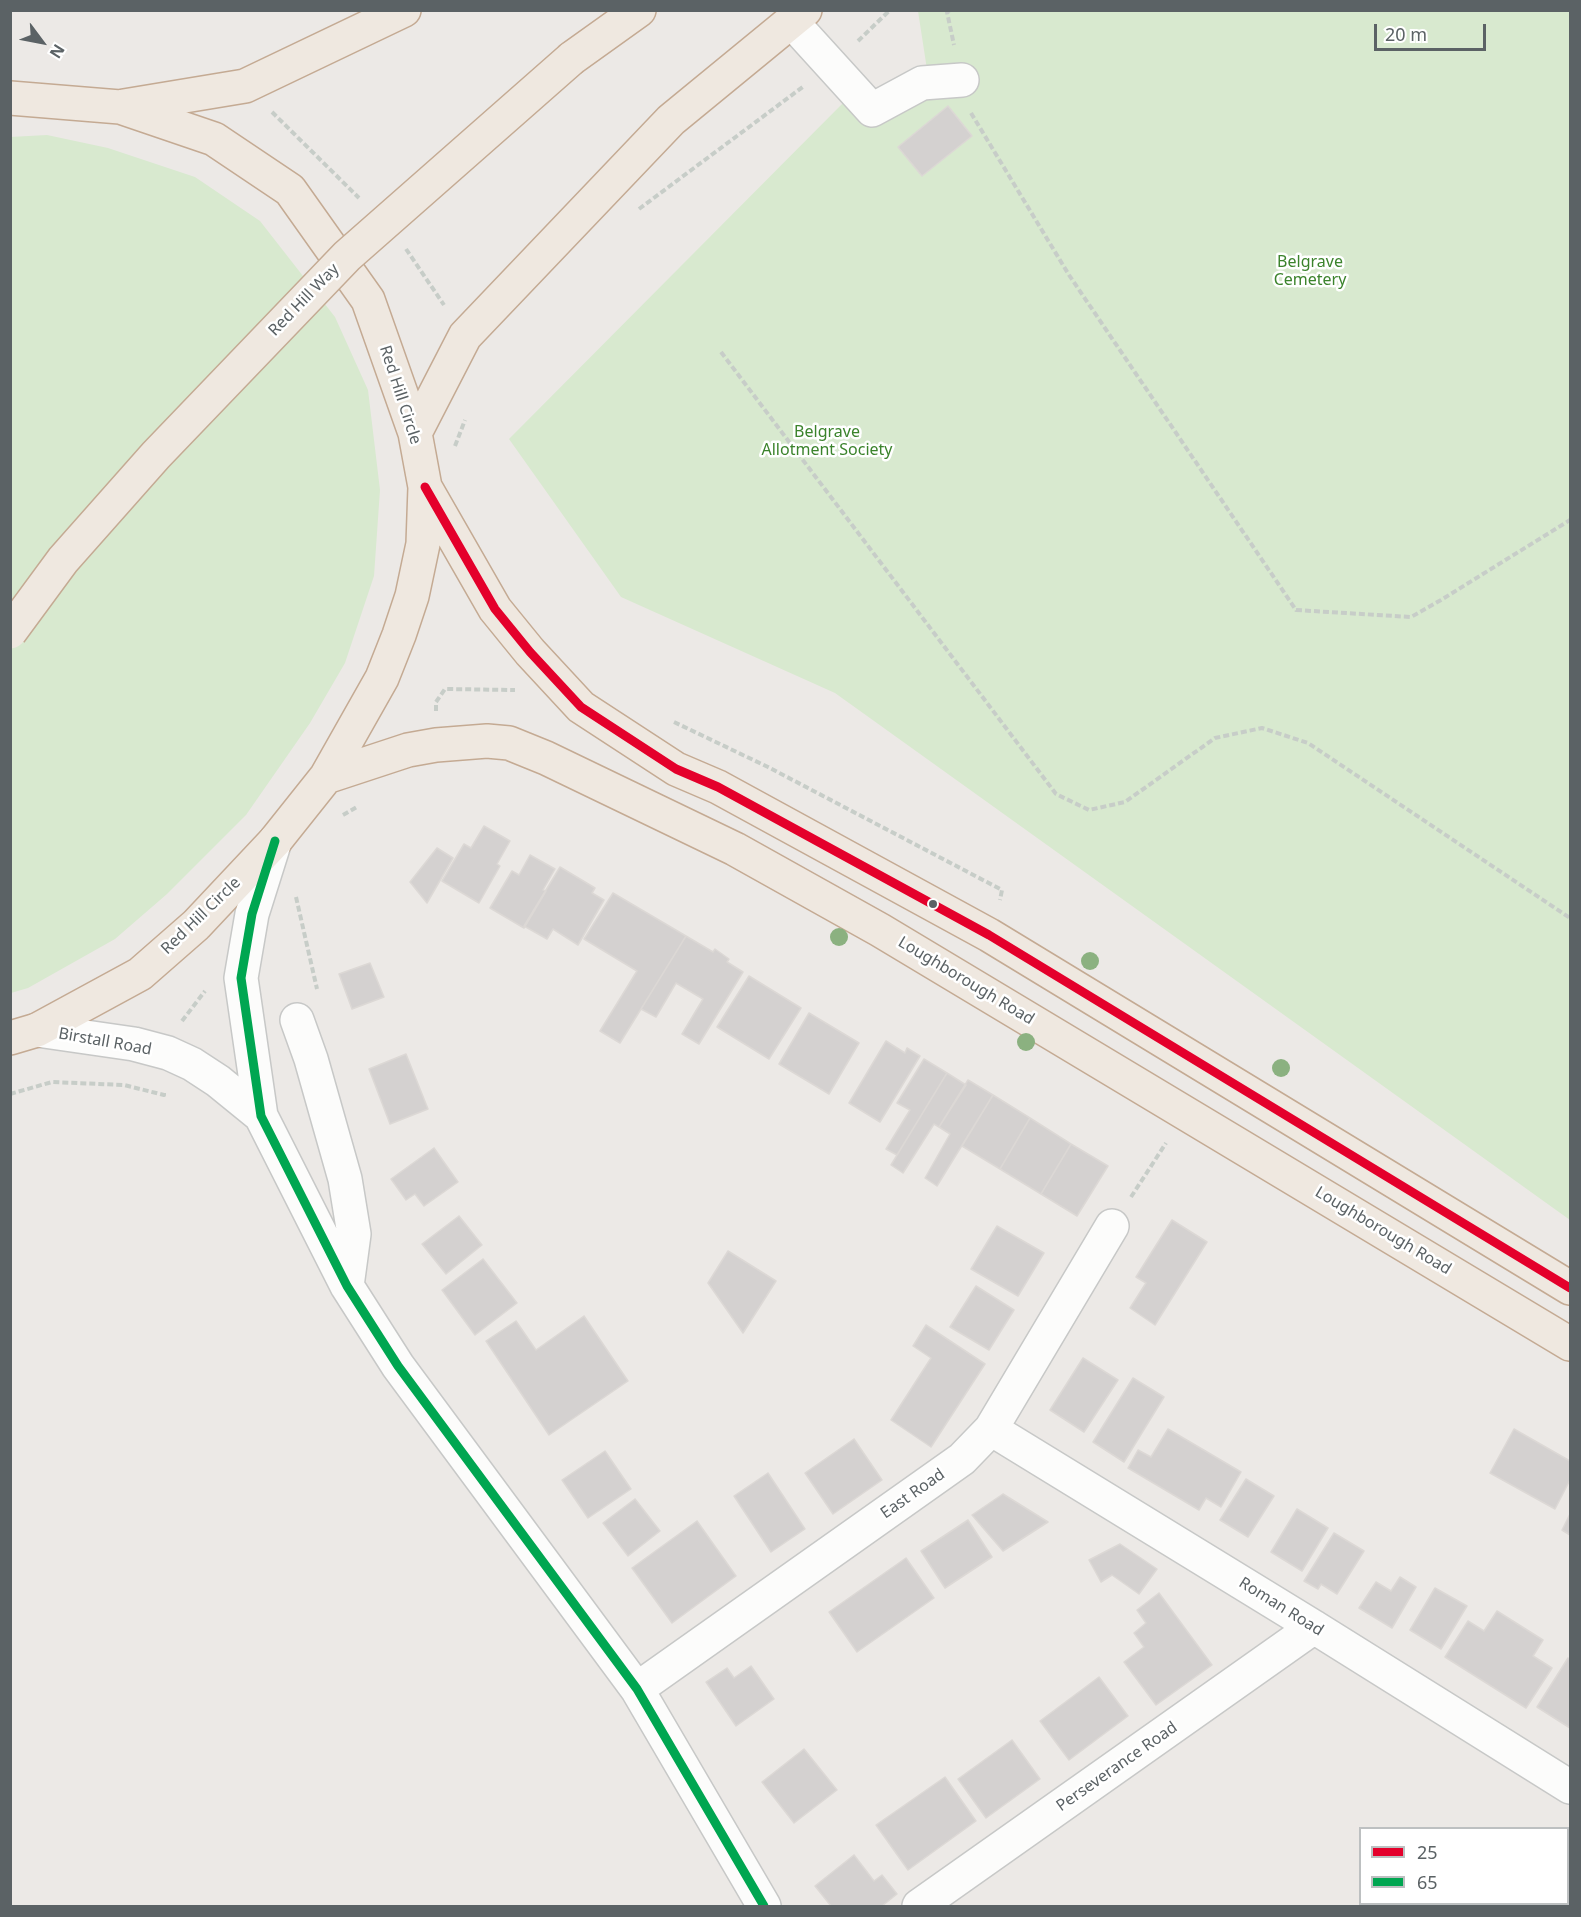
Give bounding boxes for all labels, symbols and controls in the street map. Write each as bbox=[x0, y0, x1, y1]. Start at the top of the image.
north arrow bbox=[12, 12, 72, 72]
scale bar bbox=[1377, 12, 1490, 50]
text: 20 m bbox=[1385, 22, 1427, 46]
text: N bbox=[44, 40, 70, 63]
park label: Belgrave Cemetery bbox=[1274, 252, 1346, 290]
street label: Red Hill Way bbox=[265, 260, 343, 340]
street label: Red Hill Circle bbox=[375, 343, 425, 447]
park label: Belgrave Allotment Society bbox=[762, 422, 892, 460]
street label: Red Hill Circle bbox=[157, 873, 245, 959]
unlabelled marker bbox=[927, 898, 939, 910]
street label: Loughborough Road bbox=[894, 933, 1038, 1029]
street label: Birstall Road bbox=[57, 1024, 153, 1060]
street label: Loughborough Road bbox=[1311, 1183, 1455, 1279]
street label: East Road bbox=[877, 1465, 949, 1523]
street label: Roman Road bbox=[1235, 1573, 1327, 1641]
street label: Perseverance Road bbox=[1053, 1718, 1181, 1816]
legend bbox=[1359, 1827, 1569, 1905]
text: 25 bbox=[1417, 1840, 1438, 1864]
text: 65 bbox=[1417, 1870, 1438, 1894]

